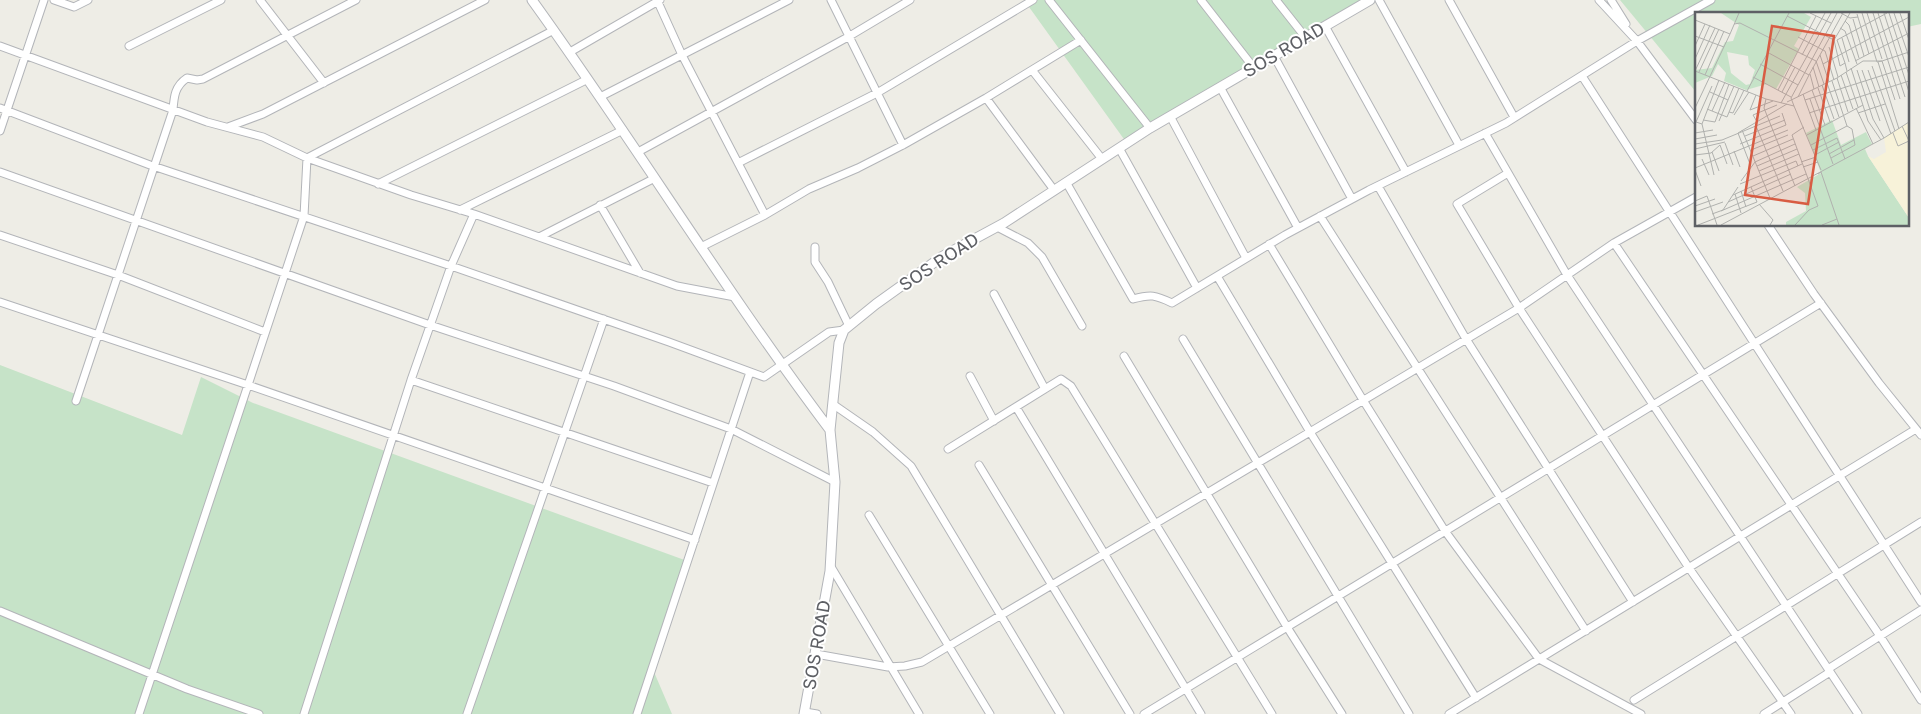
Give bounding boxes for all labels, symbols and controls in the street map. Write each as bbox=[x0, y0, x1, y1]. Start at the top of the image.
inset map bbox=[1695, 12, 1908, 226]
street label: SOS ROAD bbox=[1239, 17, 1328, 81]
street label: SOS ROAD bbox=[894, 227, 982, 295]
street label: SOS ROAD bbox=[797, 598, 835, 691]

